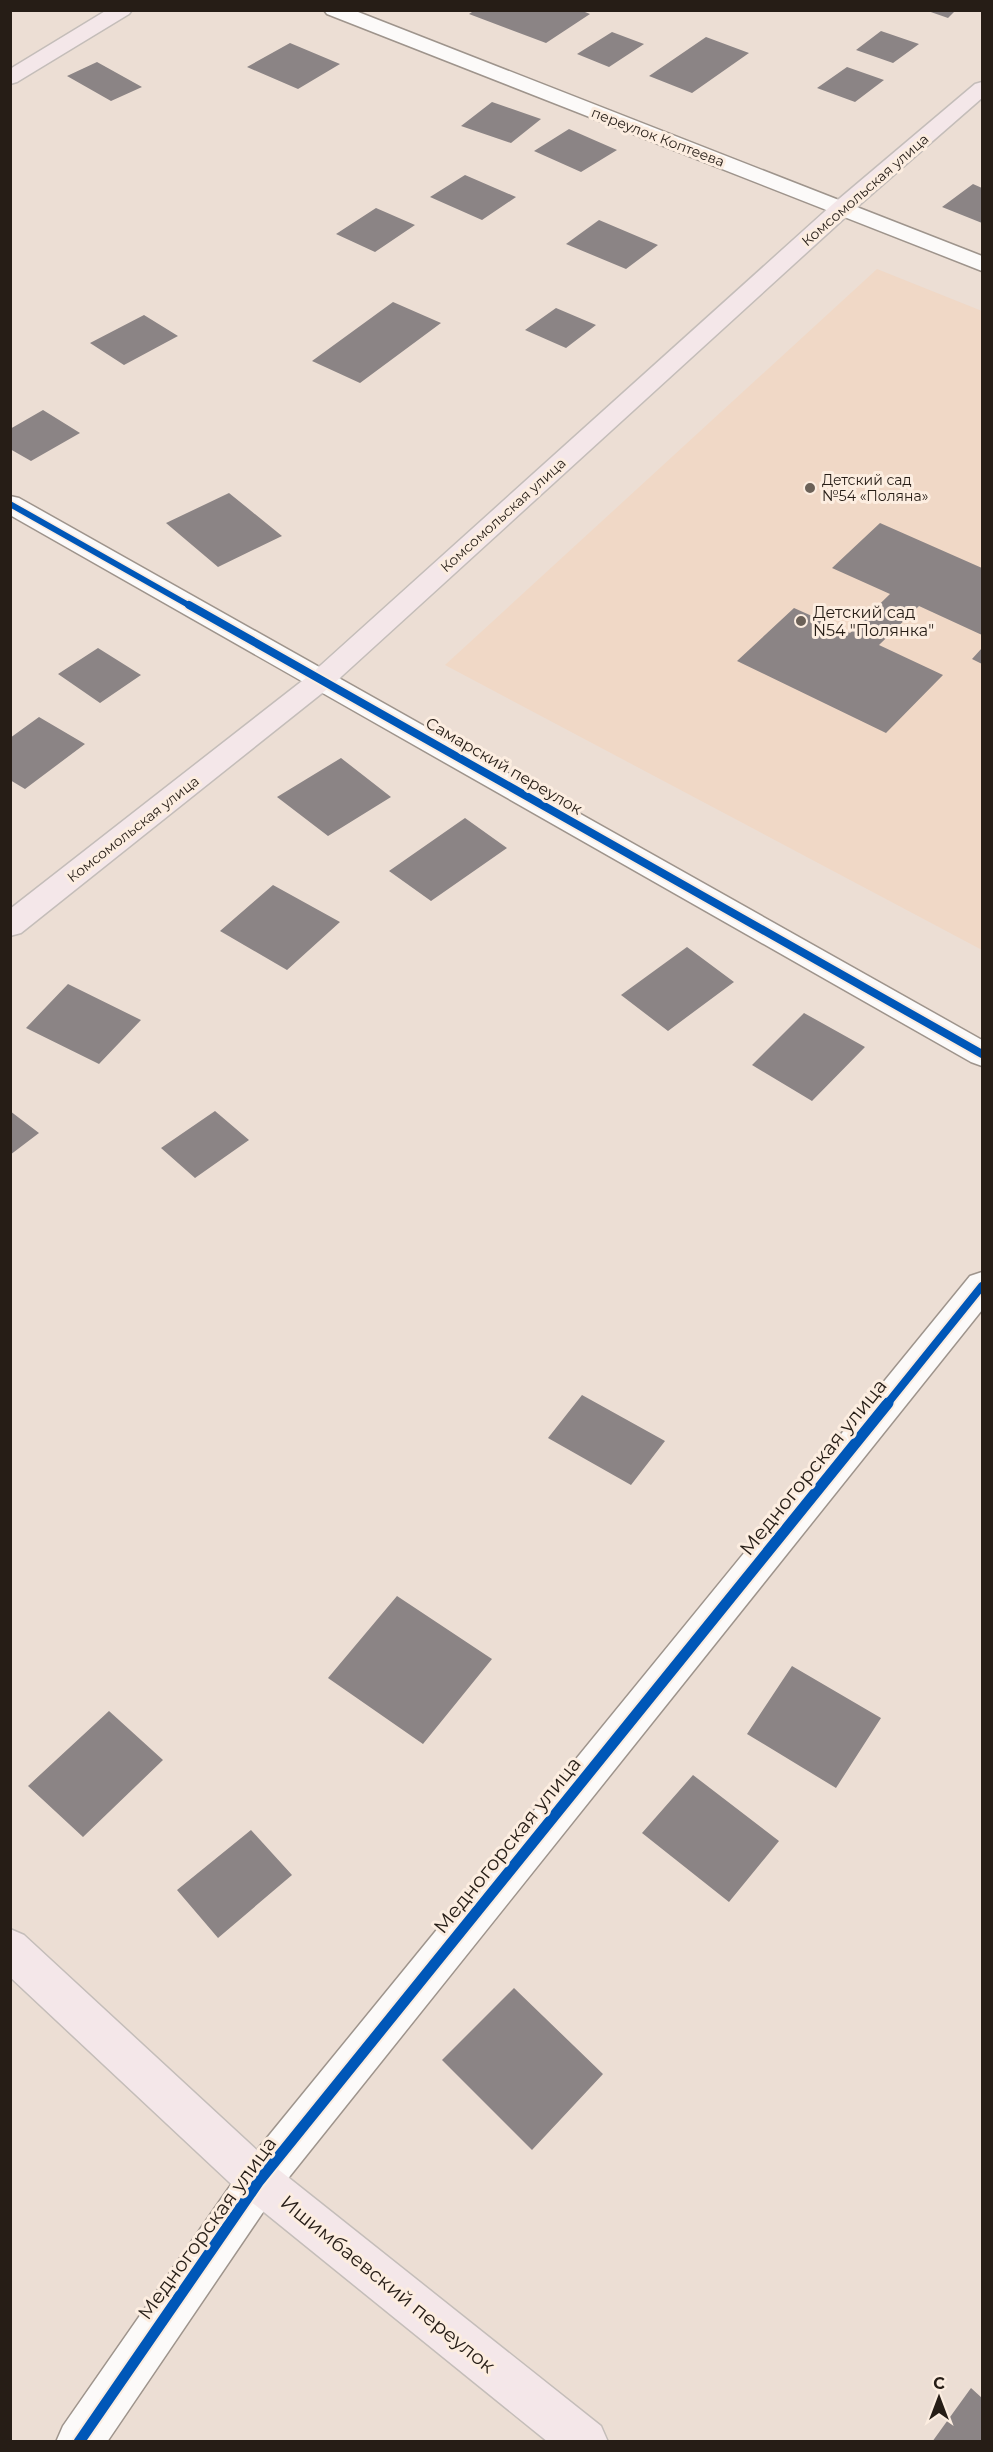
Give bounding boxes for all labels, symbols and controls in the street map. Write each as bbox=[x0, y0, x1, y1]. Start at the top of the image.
street label: переулок Коптеева bbox=[589, 103, 727, 171]
street label: Комсомольская улица bbox=[798, 130, 932, 250]
street label: Комсомольская улица bbox=[437, 454, 569, 576]
place label: Детский сад №54 «Поляна» bbox=[822, 471, 928, 505]
marker: Детский сад №54 «Поляна» bbox=[803, 481, 817, 495]
place label: Детский сад N54 "Полянка" bbox=[813, 603, 934, 640]
marker: Детский сад N54 "Полянка" bbox=[794, 614, 808, 628]
street label: Самарский переулок bbox=[422, 713, 586, 819]
street label: Комсомольская улица bbox=[63, 772, 203, 886]
street label: Медногорская улица bbox=[734, 1374, 892, 1560]
street label: Медногорская улица bbox=[428, 1752, 586, 1938]
street label: Медногорская улица bbox=[133, 2132, 281, 2324]
street label: Ишимбаевский переулок bbox=[276, 2190, 500, 2378]
north arrow bbox=[909, 2368, 969, 2428]
text: С bbox=[933, 2374, 945, 2393]

